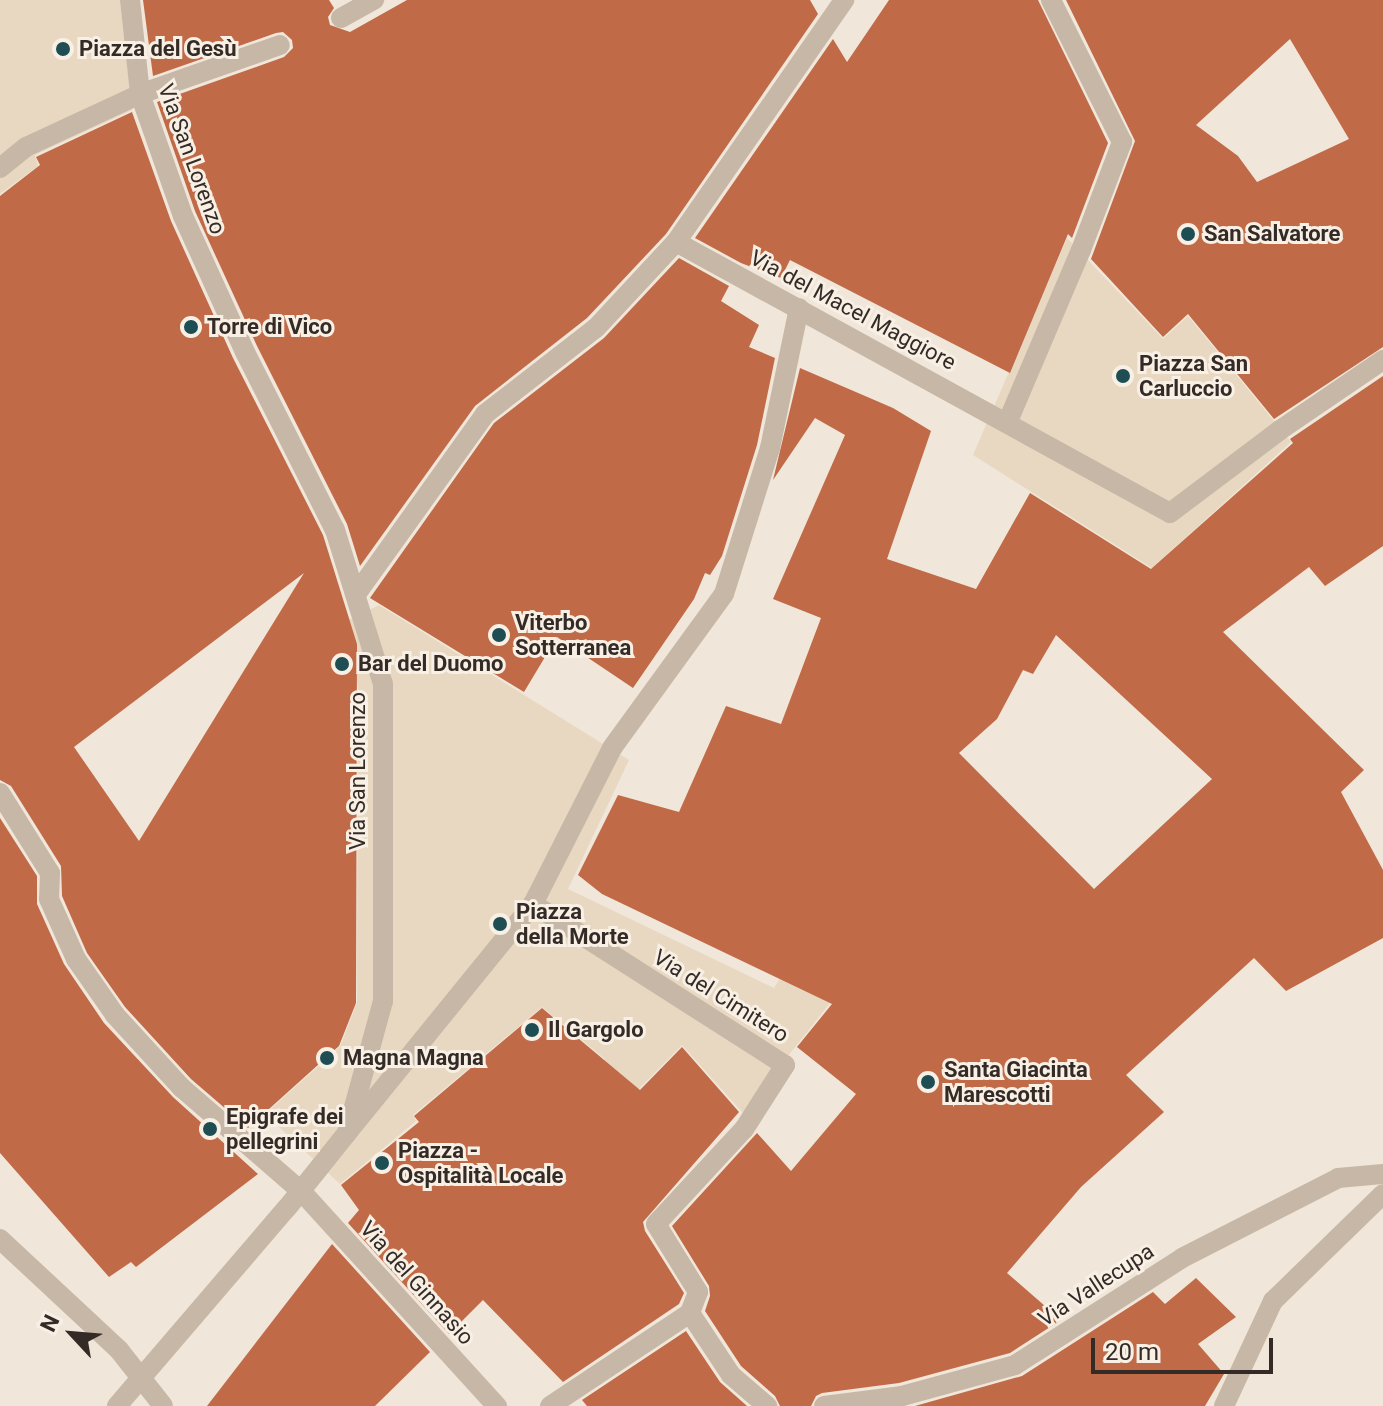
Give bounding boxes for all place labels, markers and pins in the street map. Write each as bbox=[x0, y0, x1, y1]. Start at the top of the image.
place label: Piazza del Gesù bbox=[79, 36, 236, 62]
marker: Piazza del Gesù bbox=[54, 40, 72, 58]
place label: San Salvatore bbox=[1204, 221, 1340, 247]
marker: San Salvatore bbox=[1179, 225, 1197, 243]
place label: Torre di Vico bbox=[207, 314, 332, 340]
marker: Torre di Vico bbox=[182, 318, 200, 336]
place label: Piazza San Carluccio bbox=[1139, 350, 1248, 402]
marker: Piazza San Carluccio bbox=[1114, 367, 1132, 385]
place label: Viterbo Sotterranea bbox=[515, 609, 631, 660]
marker: Viterbo Sotterranea bbox=[490, 626, 508, 644]
place label: Bar del Duomo bbox=[358, 651, 503, 677]
marker: Bar del Duomo bbox=[333, 655, 351, 673]
place label: Piazza della Morte bbox=[516, 898, 629, 950]
marker: Piazza della Morte bbox=[491, 915, 509, 933]
place label: Il Gargolo bbox=[548, 1017, 644, 1043]
marker: Il Gargolo bbox=[523, 1021, 541, 1039]
place label: Magna Magna bbox=[343, 1045, 484, 1071]
marker: Magna Magna bbox=[318, 1049, 336, 1067]
place label: Santa Giacinta Marescotti bbox=[944, 1056, 1088, 1108]
marker: Santa Giacinta Marescotti bbox=[919, 1073, 937, 1091]
place label: Epigrafe dei pellegrini bbox=[226, 1103, 344, 1154]
marker: Epigrafe dei pellegrini bbox=[201, 1120, 219, 1138]
place label: Piazza - Ospitalità Locale bbox=[398, 1137, 563, 1188]
marker: Piazza - Ospitalità Locale bbox=[373, 1154, 391, 1172]

